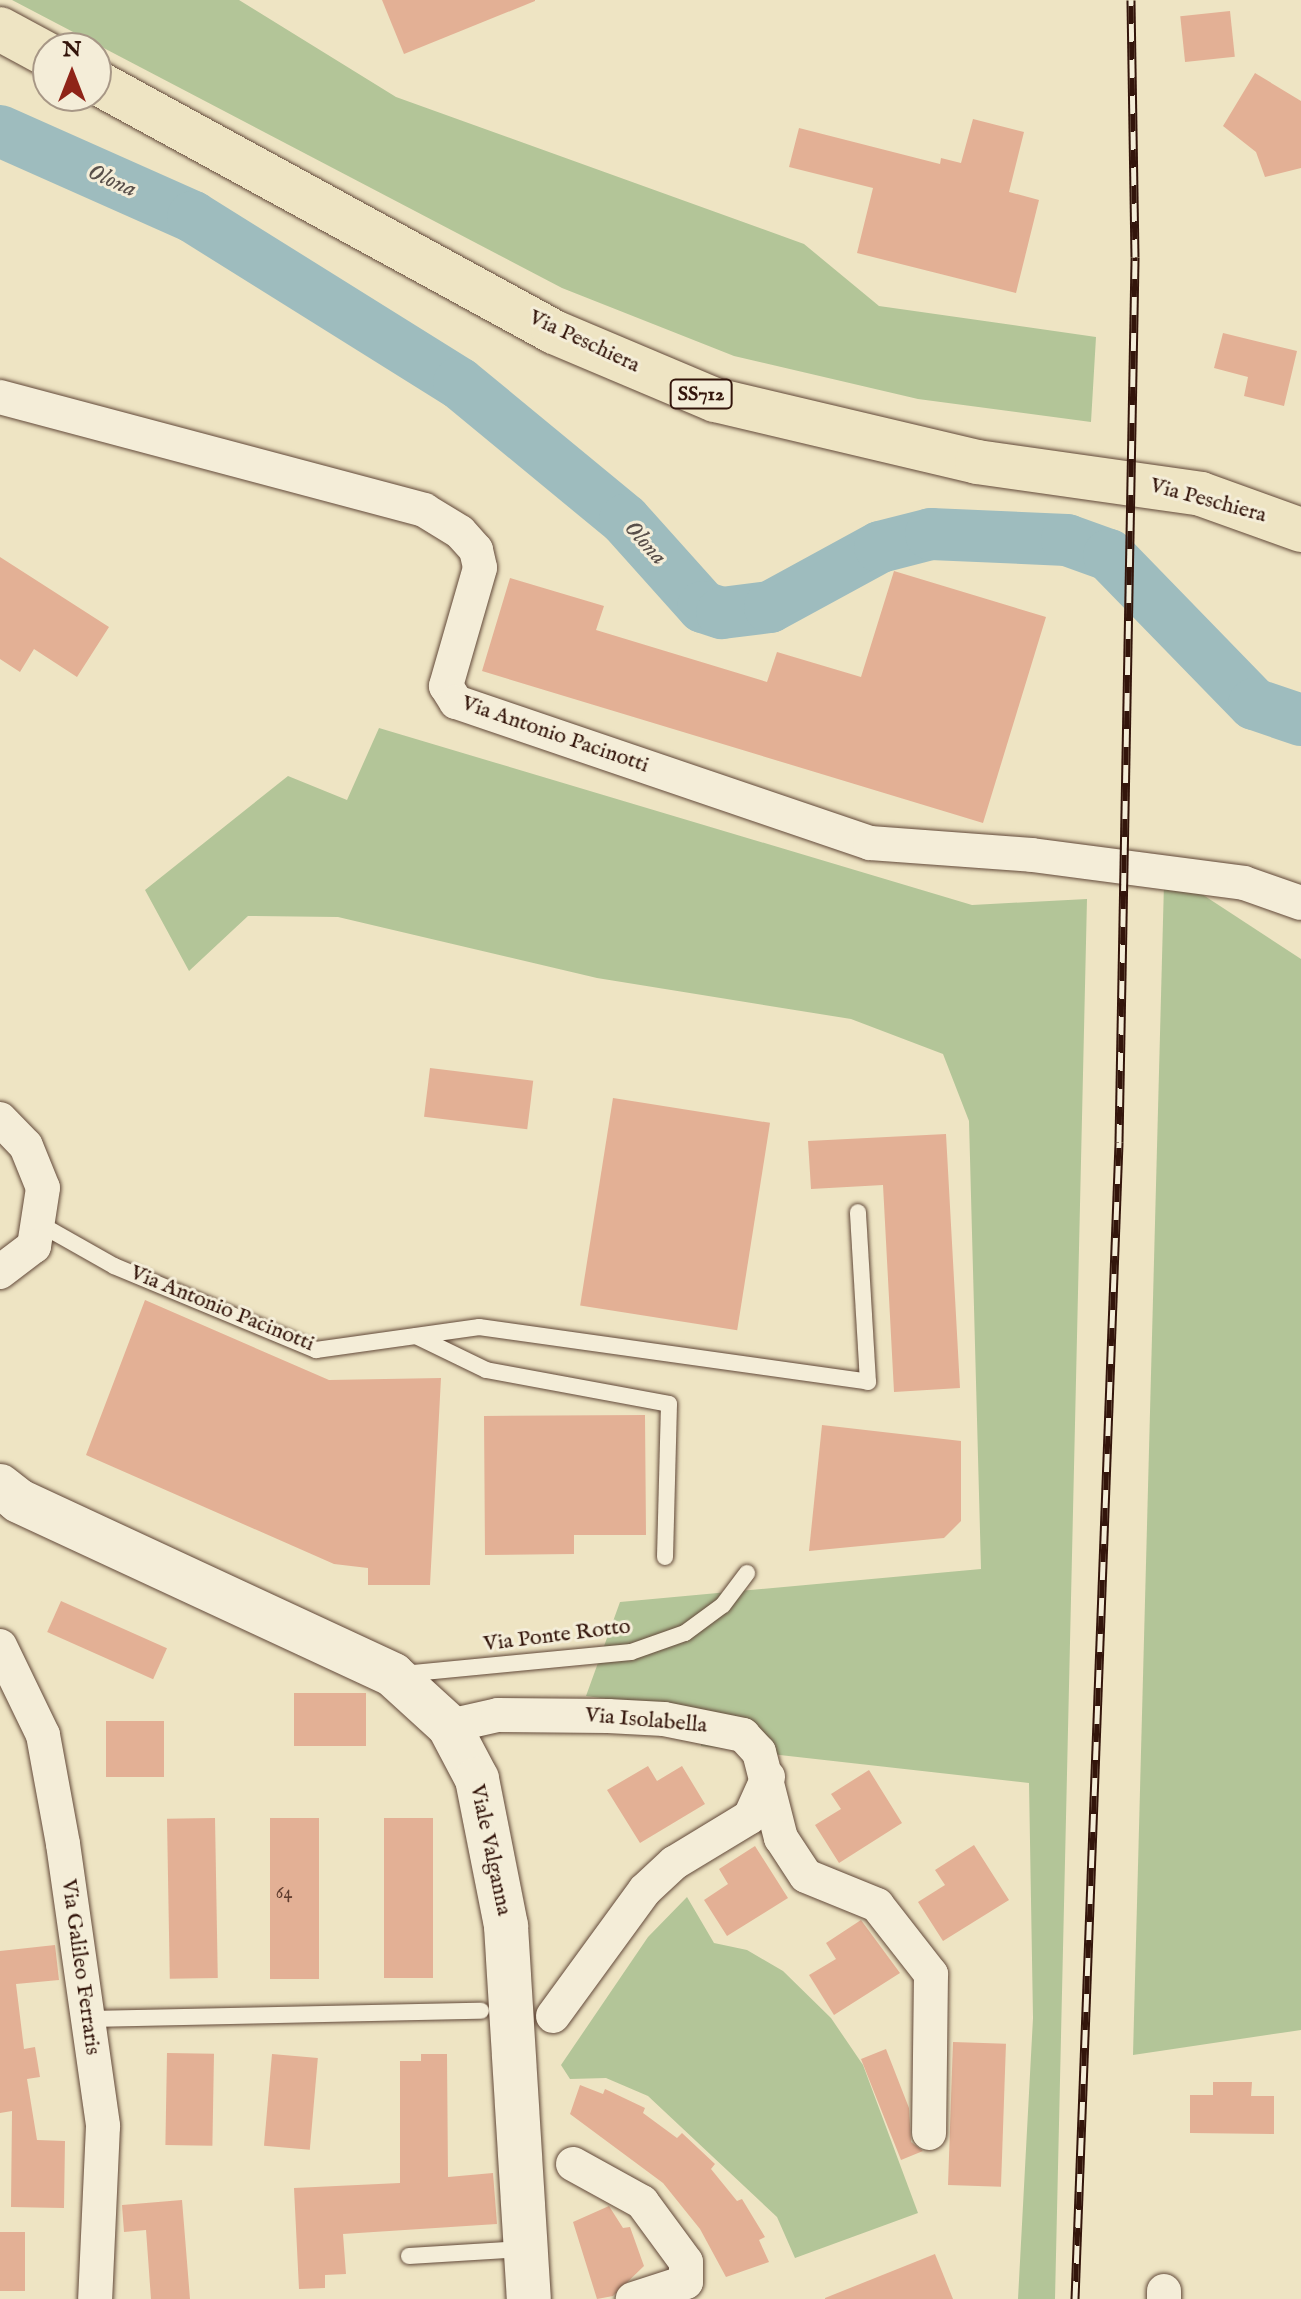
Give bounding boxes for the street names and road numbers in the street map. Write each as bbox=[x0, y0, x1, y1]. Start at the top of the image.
street label: Via Peschiera bbox=[524, 305, 644, 379]
road number: SS712 bbox=[669, 378, 733, 410]
street label: Via Peschiera bbox=[1147, 473, 1269, 529]
street label: Via Antonio Pacinotti bbox=[458, 691, 652, 779]
street label: Via Antonio Pacinotti bbox=[126, 1260, 318, 1358]
street label: Via Ponte Rotto bbox=[482, 1614, 632, 1658]
street label: Via Isolabella bbox=[584, 1703, 708, 1739]
street label: Viale Valganna bbox=[463, 1782, 517, 1918]
street label: Via Galileo Ferraris bbox=[55, 1877, 105, 2057]

